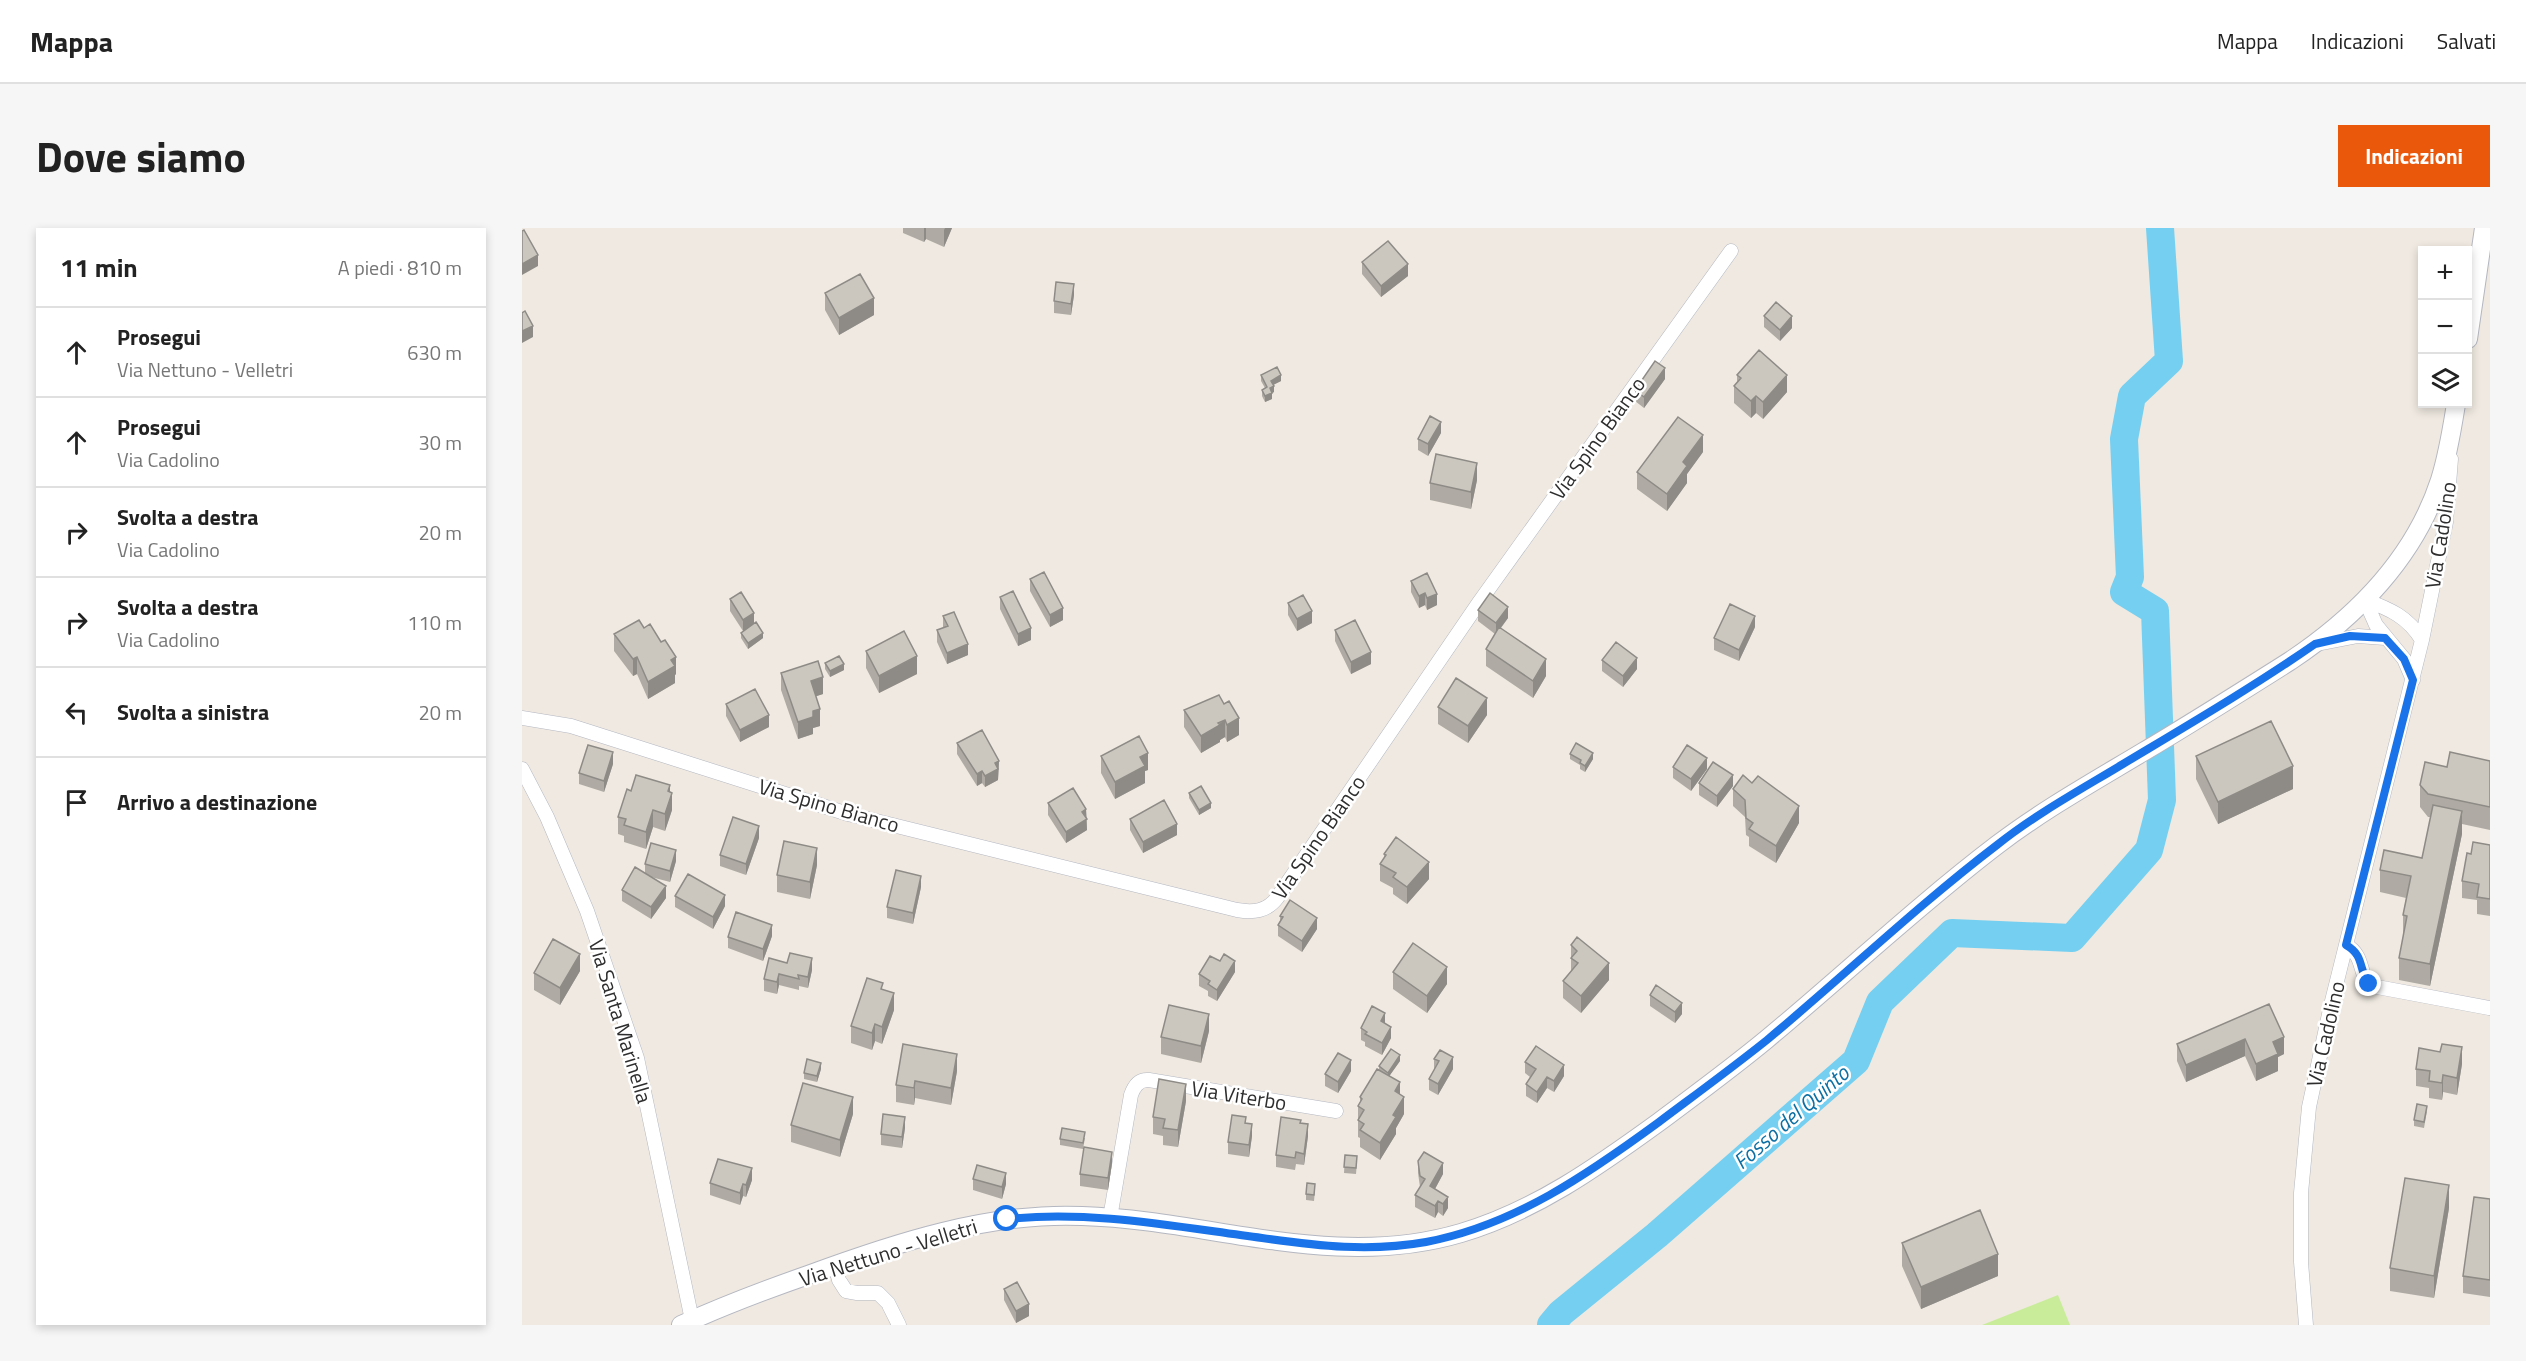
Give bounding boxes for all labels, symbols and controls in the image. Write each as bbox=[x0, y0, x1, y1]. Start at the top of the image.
text: Mappa bbox=[30, 20, 113, 63]
text: Mappa bbox=[2217, 25, 2278, 57]
text: Indicazioni bbox=[2311, 25, 2404, 57]
text: Salvati bbox=[2437, 25, 2496, 57]
text: Dove siamo bbox=[36, 124, 246, 188]
button: Indicazioni bbox=[2338, 125, 2490, 187]
map controls bbox=[2418, 246, 2472, 408]
button: + bbox=[2418, 246, 2472, 300]
text: 11 min bbox=[60, 248, 138, 287]
text: A piedi · 810 m bbox=[338, 252, 462, 283]
button: − bbox=[2418, 300, 2472, 354]
text: Prosegui bbox=[117, 320, 201, 354]
icon: ahead bbox=[60, 336, 93, 369]
text: 630 m bbox=[407, 337, 462, 368]
text: Via Nettuno - Velletri bbox=[117, 354, 293, 385]
button: layers bbox=[2418, 354, 2472, 408]
street label: Via Spino Bianco bbox=[1541, 370, 1653, 506]
text: Prosegui bbox=[117, 410, 201, 444]
icon: ahead bbox=[60, 426, 93, 459]
text: 30 m bbox=[418, 427, 462, 458]
text: Via Cadolino bbox=[117, 444, 220, 475]
street label: Via Cadolino bbox=[2416, 479, 2464, 591]
text: Svolta a destra bbox=[117, 500, 259, 534]
icon: right bbox=[60, 516, 93, 549]
text: 20 m bbox=[418, 517, 462, 548]
text: Via Cadolino bbox=[117, 534, 220, 565]
text: Svolta a destra bbox=[117, 590, 259, 624]
icon: right bbox=[60, 606, 93, 639]
text: 110 m bbox=[407, 607, 462, 638]
text: Via Cadolino bbox=[117, 624, 220, 655]
text: Svolta a sinistra bbox=[117, 695, 269, 729]
icon: left bbox=[60, 696, 93, 729]
text: 20 m bbox=[418, 697, 462, 728]
street label: Via Spino Bianco bbox=[1263, 768, 1373, 906]
street label: Via Spino Bianco bbox=[755, 770, 903, 840]
text: Arrivo a destinazione bbox=[117, 785, 317, 819]
icon: arrive bbox=[60, 786, 93, 819]
street label: Via Santa Marinella bbox=[581, 935, 661, 1107]
route end bbox=[2355, 970, 2381, 996]
street label: Via Cadolino bbox=[2297, 978, 2353, 1090]
water label: Fosso del Quinto bbox=[1725, 1056, 1858, 1177]
street label: Via Viterbo bbox=[1189, 1072, 1289, 1118]
route start bbox=[993, 1205, 1019, 1231]
street label: Via Nettuno - Velletri bbox=[795, 1210, 981, 1294]

